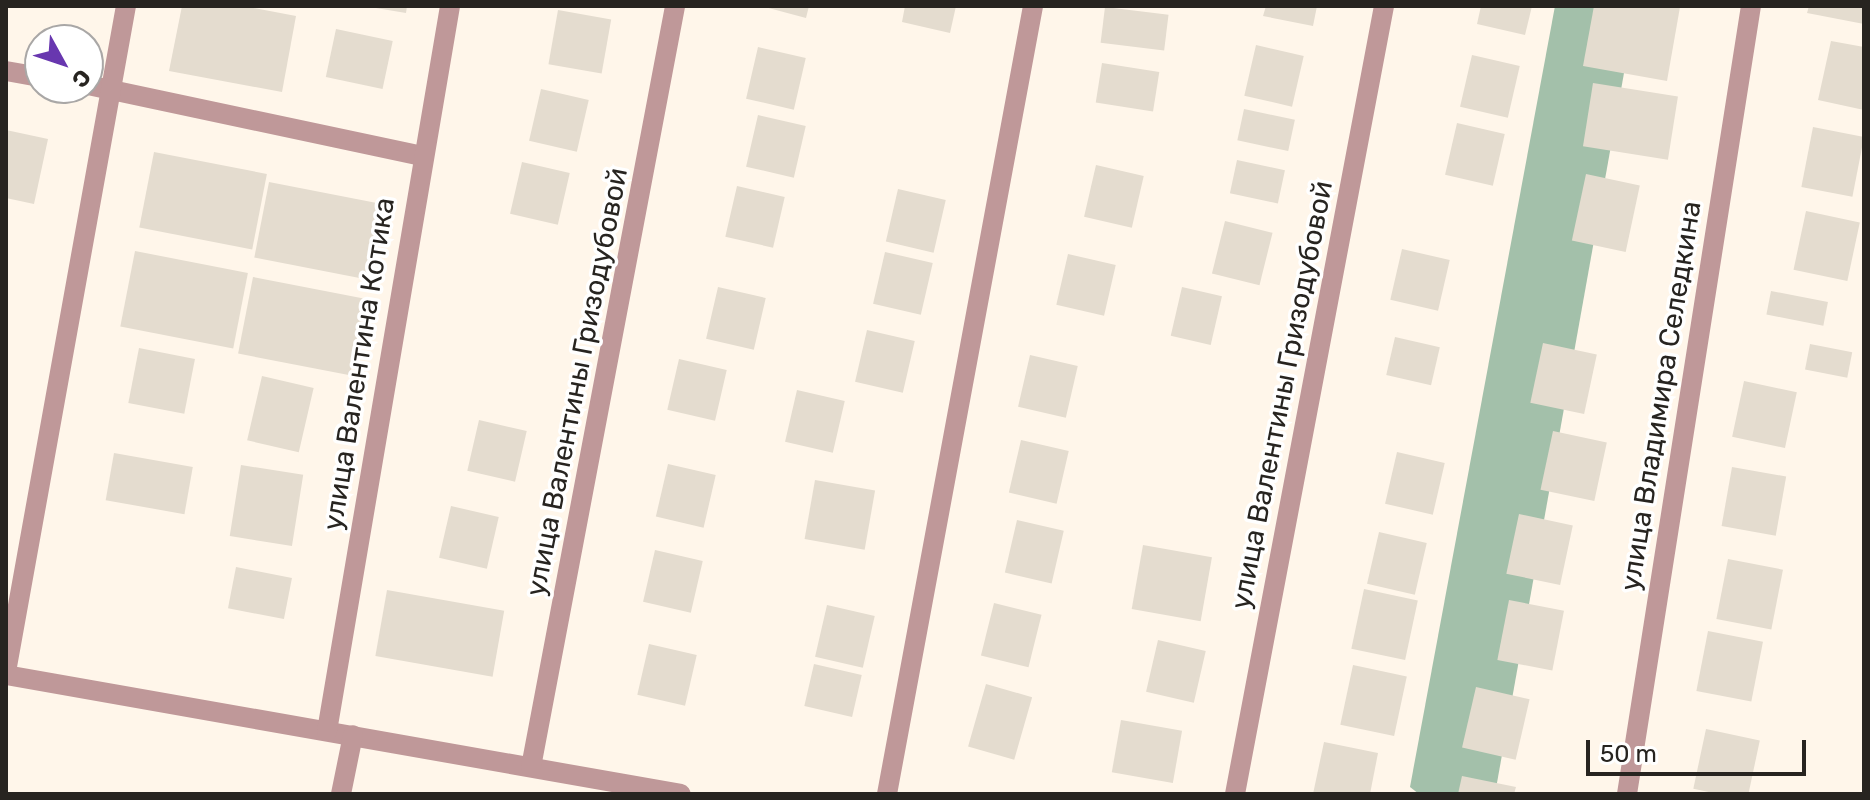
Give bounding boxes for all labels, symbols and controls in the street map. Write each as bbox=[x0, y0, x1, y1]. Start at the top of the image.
north arrow bbox=[24, 24, 104, 104]
text: С bbox=[66, 64, 97, 93]
street label: улица Валентины Гризодубовой bbox=[519, 165, 635, 599]
street label: улица Валентины Гризодубовой bbox=[1224, 178, 1340, 612]
street label: улица Валентина Котика bbox=[316, 195, 402, 533]
street label: улица Владимира Селедкина bbox=[1614, 199, 1708, 593]
scale bar bbox=[1590, 724, 1810, 774]
text: 50 m bbox=[1600, 740, 1657, 768]

